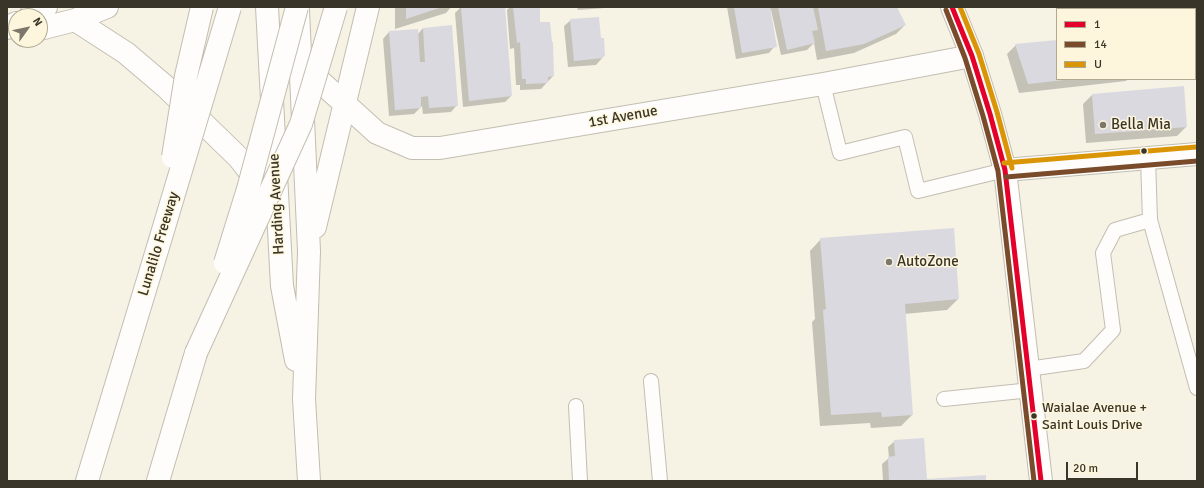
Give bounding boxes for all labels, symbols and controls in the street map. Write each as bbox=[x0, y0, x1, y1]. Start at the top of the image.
north arrow bbox=[8, 8, 48, 48]
legend bbox=[1056, 8, 1196, 80]
text: N bbox=[30, 15, 45, 28]
text: 1 bbox=[1094, 17, 1100, 32]
text: 14 bbox=[1094, 37, 1107, 52]
text: U bbox=[1094, 57, 1102, 72]
street label: 1st Avenue bbox=[587, 102, 659, 132]
place label: Bella Mia bbox=[1111, 116, 1171, 134]
marker: Bella Mia bbox=[1098, 120, 1108, 130]
unlabelled marker bbox=[1139, 146, 1149, 156]
street label: Harding Avenue bbox=[265, 153, 289, 255]
street label: Lunalilo Freeway bbox=[135, 190, 183, 298]
place label: AutoZone bbox=[897, 253, 959, 271]
marker: AutoZone bbox=[884, 257, 894, 267]
place label: Waialae Avenue + Saint Louis Drive bbox=[1042, 400, 1147, 432]
marker: Waialae Avenue + Saint Louis Drive bbox=[1029, 411, 1039, 421]
scale bar bbox=[1068, 454, 1140, 480]
text: 20 m bbox=[1073, 461, 1098, 476]

